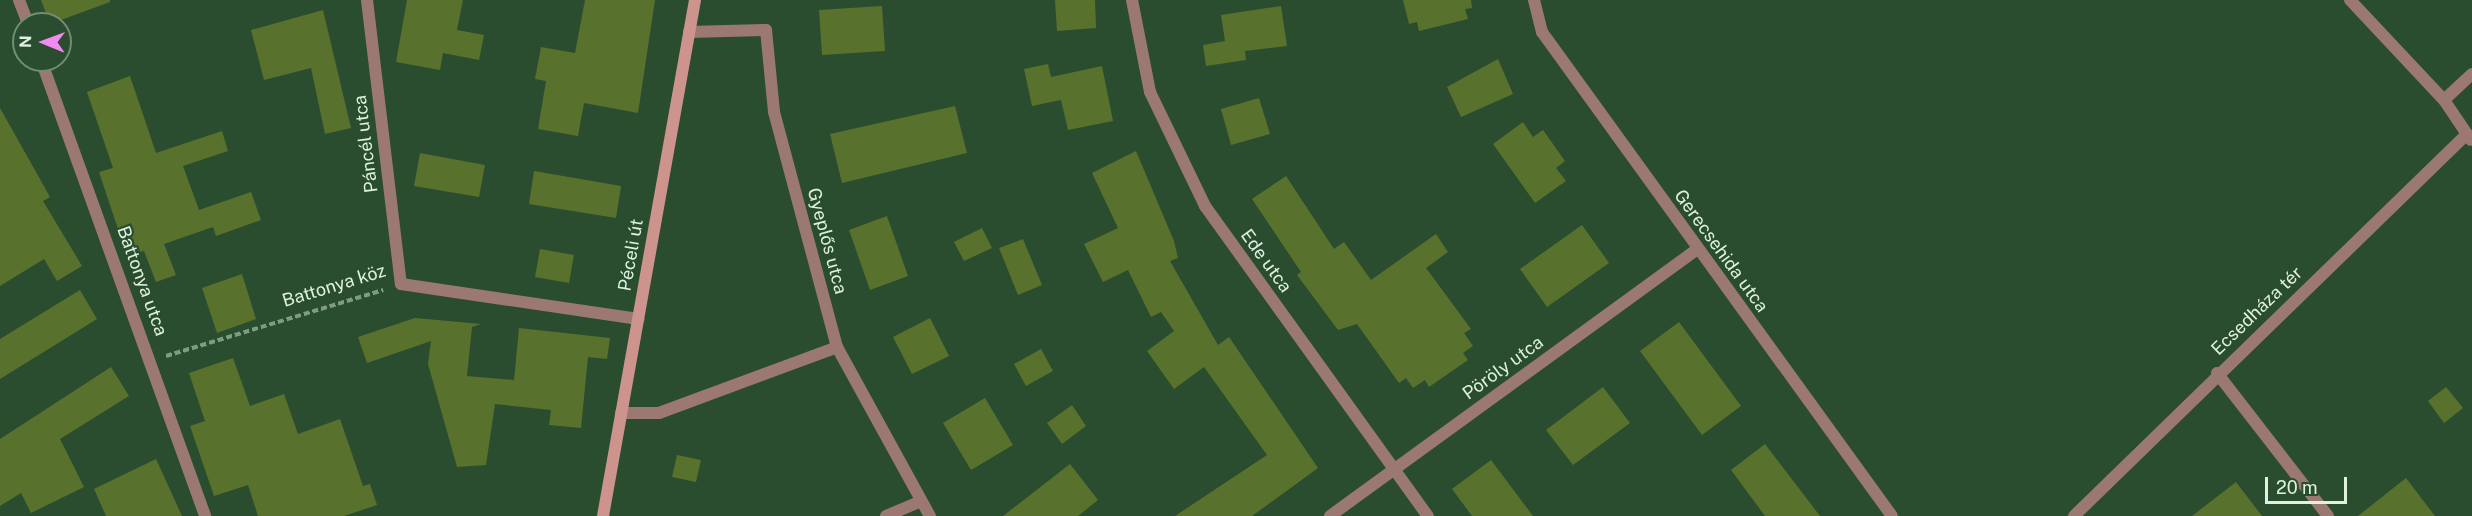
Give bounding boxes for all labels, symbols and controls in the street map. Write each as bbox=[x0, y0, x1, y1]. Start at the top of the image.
north arrow bbox=[12, 12, 72, 72]
text: N bbox=[16, 35, 35, 48]
street label: Páncél utca bbox=[349, 94, 383, 194]
street label: Gerecsehida utca bbox=[1669, 185, 1773, 317]
street label: Gyeplős utca bbox=[802, 186, 852, 296]
street label: Péceli út bbox=[614, 217, 648, 293]
street label: Battonya utca bbox=[112, 223, 172, 339]
street label: Ede utca bbox=[1236, 225, 1296, 297]
street label: Battonya köz bbox=[280, 260, 388, 312]
street label: Ecsedháza tér bbox=[2207, 262, 2307, 360]
street label: Pöröly utca bbox=[1458, 331, 1548, 405]
scale bar bbox=[2268, 465, 2350, 503]
text: 20 m bbox=[2276, 477, 2318, 498]

